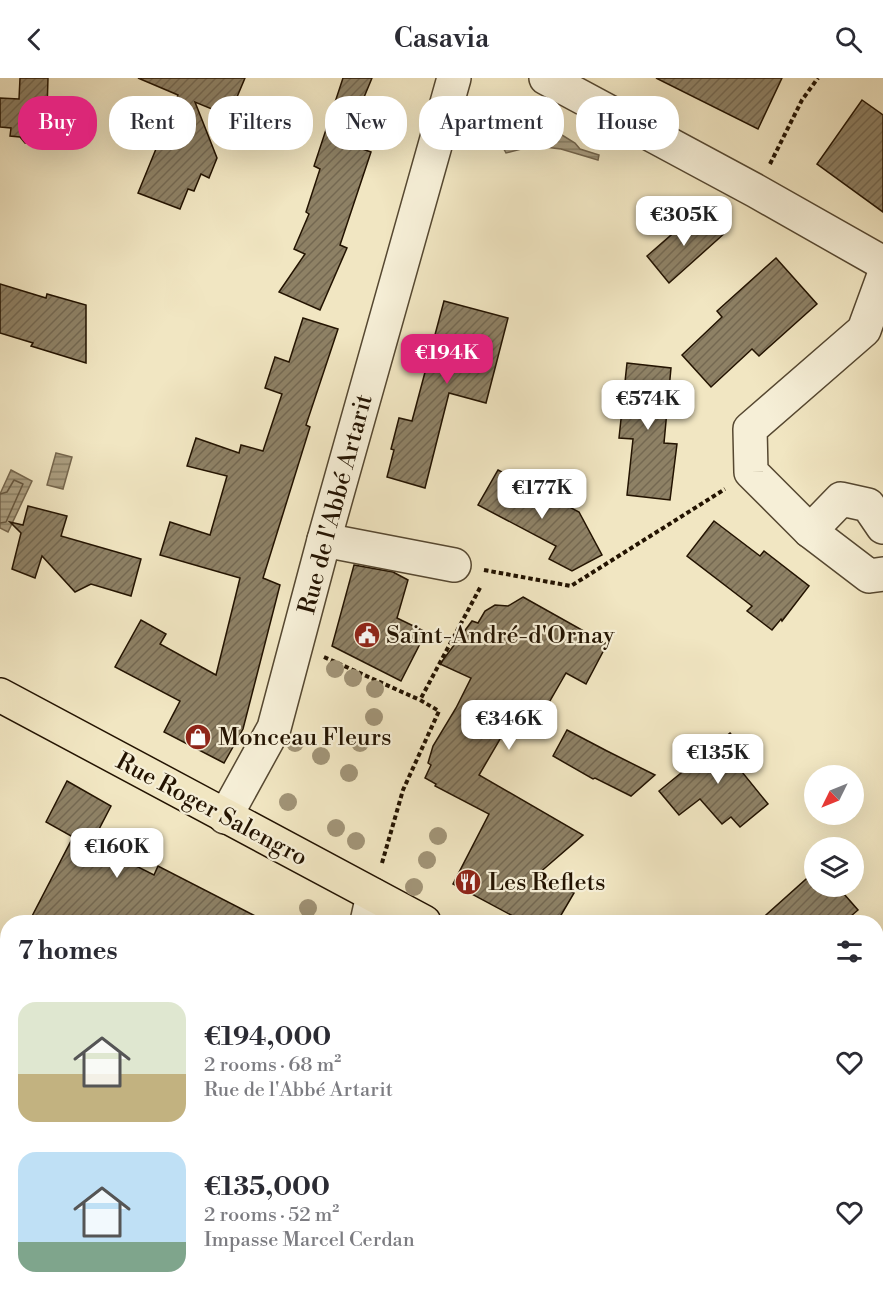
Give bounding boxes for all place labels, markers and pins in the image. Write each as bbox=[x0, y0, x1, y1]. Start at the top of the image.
pin: €305K bbox=[642, 196, 726, 247]
pin: €194K bbox=[405, 334, 489, 385]
pin: €574K bbox=[606, 380, 690, 431]
pin: €177K bbox=[500, 469, 584, 520]
public building icon: Saint-André-d'Ornay bbox=[352, 620, 382, 650]
place label: Saint-André-d'Ornay bbox=[386, 621, 615, 651]
pin: €346K bbox=[467, 700, 551, 751]
shop icon: Monceau Fleurs bbox=[183, 722, 213, 752]
place label: Monceau Fleurs bbox=[218, 723, 392, 753]
pin: €135K bbox=[676, 734, 760, 785]
pin: €160K bbox=[75, 828, 159, 879]
restaurant icon: Les Reflets bbox=[453, 867, 483, 897]
place label: Les Reflets bbox=[488, 868, 606, 898]

